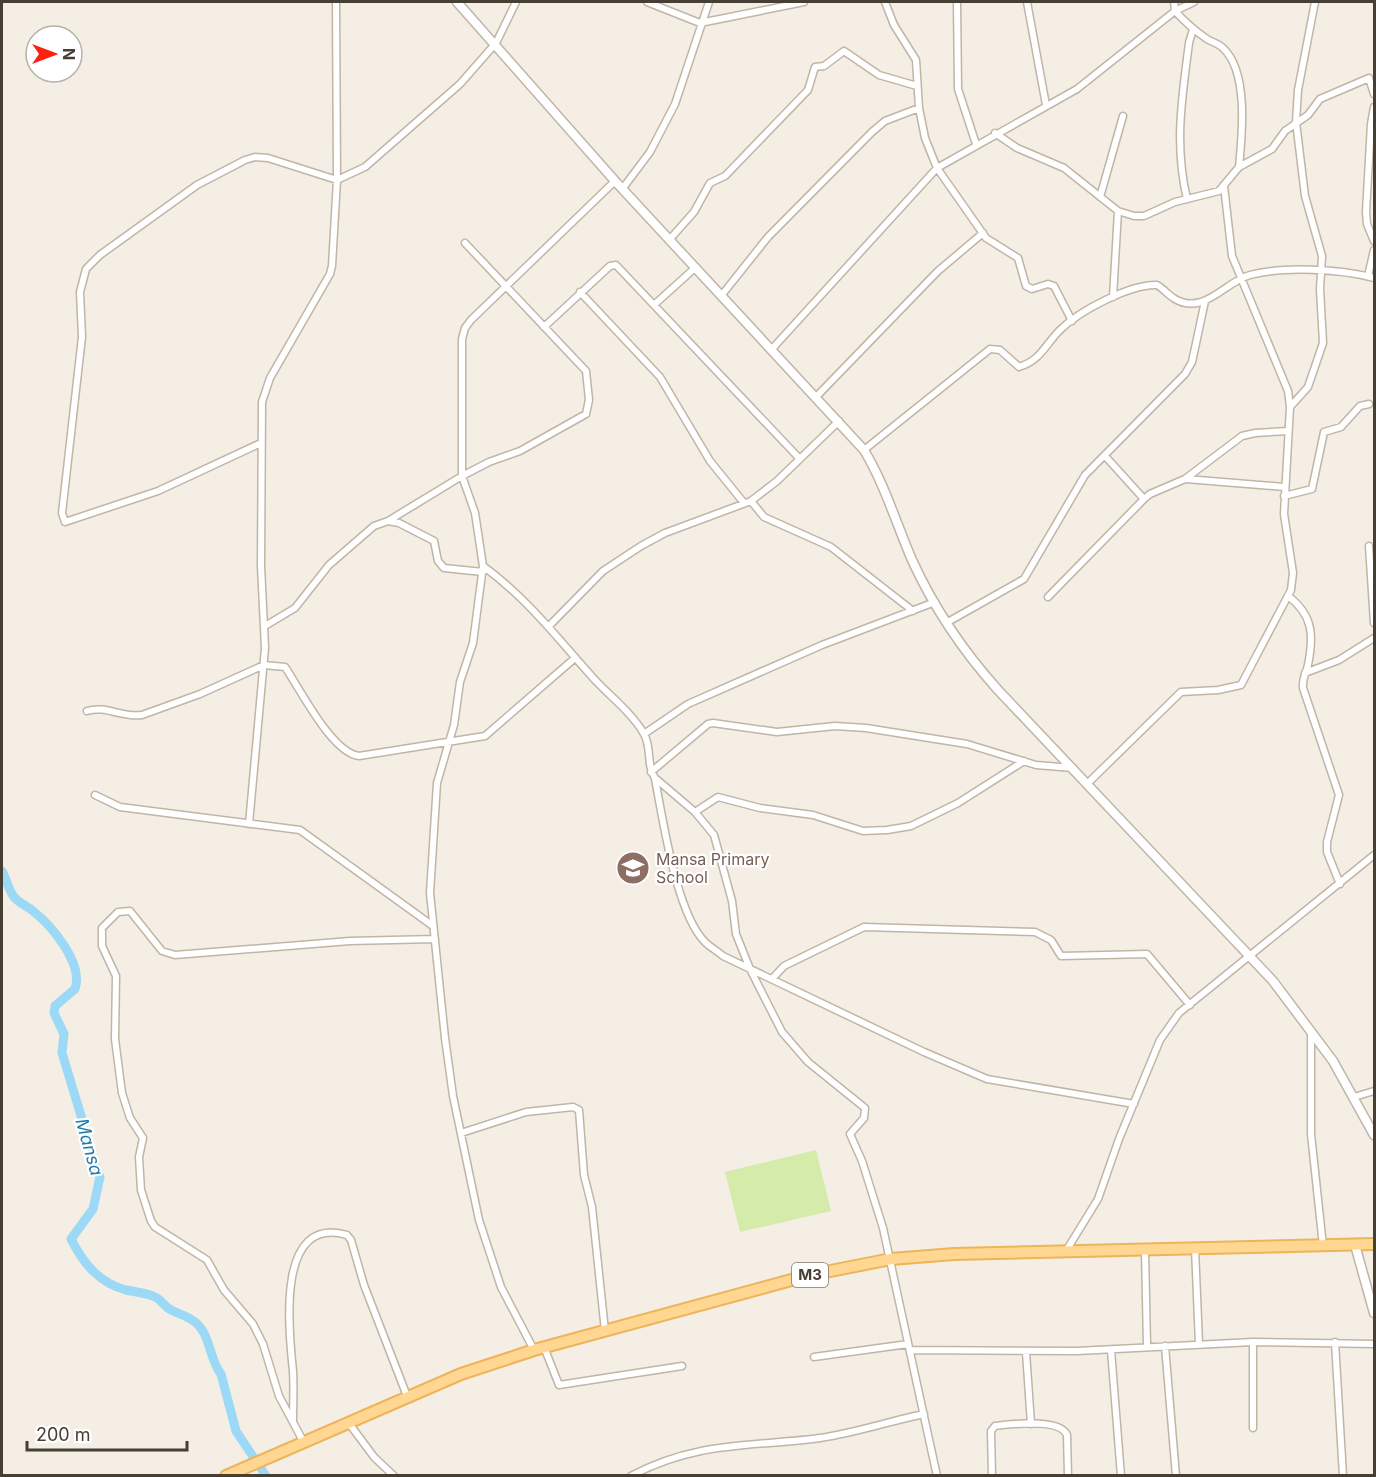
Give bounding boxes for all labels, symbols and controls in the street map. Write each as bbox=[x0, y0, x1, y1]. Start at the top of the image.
north arrow bbox=[24, 24, 84, 84]
text: N bbox=[59, 48, 79, 60]
place label: Mansa Primary School bbox=[656, 849, 769, 887]
school or university icon: Mansa Primary School bbox=[615, 850, 651, 886]
water label: Mansa bbox=[71, 1116, 108, 1178]
road number: M3 bbox=[792, 1263, 828, 1287]
scale bar bbox=[27, 1414, 188, 1452]
text: 200 m bbox=[36, 1424, 91, 1445]

